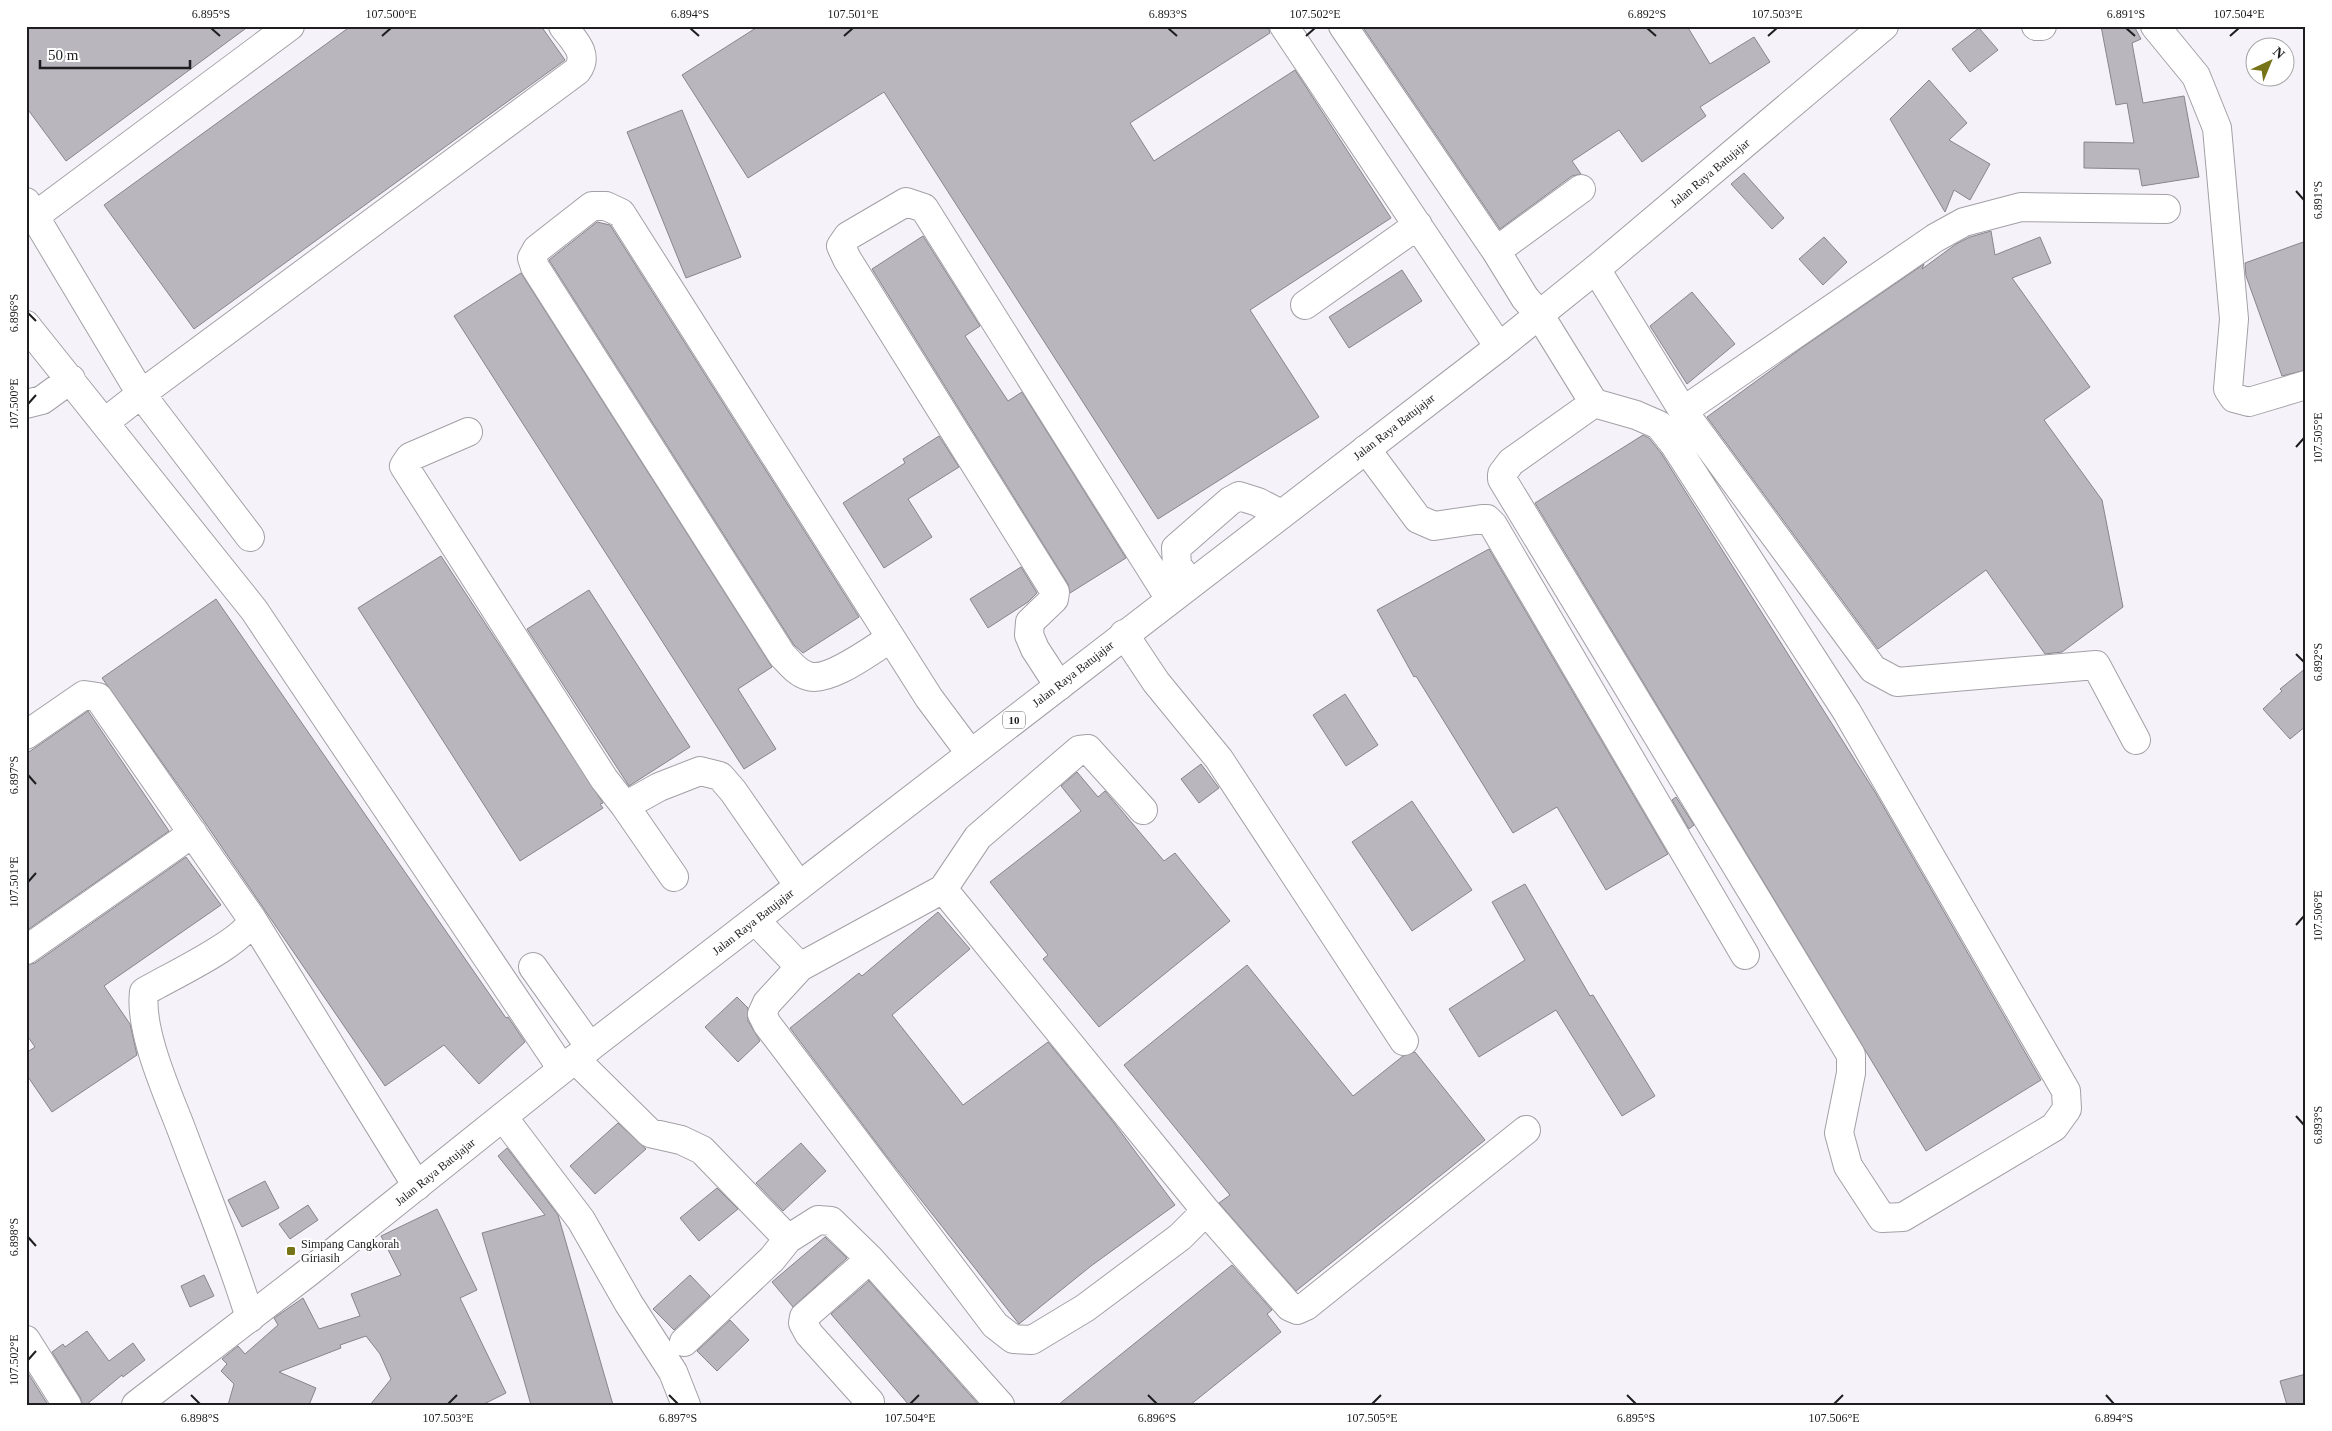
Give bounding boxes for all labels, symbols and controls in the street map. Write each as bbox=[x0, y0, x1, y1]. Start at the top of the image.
text: 6.895°S bbox=[192, 7, 230, 21]
text: 107.500°E bbox=[365, 7, 417, 21]
text: 6.894°S bbox=[671, 7, 709, 21]
text: 107.501°E bbox=[827, 7, 879, 21]
text: 6.893°S bbox=[1149, 7, 1187, 21]
text: 107.502°E bbox=[1289, 7, 1341, 21]
text: 6.892°S bbox=[1628, 7, 1666, 21]
text: 107.503°E bbox=[1751, 7, 1803, 21]
text: 6.891°S bbox=[2107, 7, 2145, 21]
text: 107.504°E bbox=[2213, 7, 2265, 21]
scale bar bbox=[40, 38, 190, 70]
north arrow bbox=[2244, 38, 2294, 88]
text: N bbox=[2270, 44, 2288, 62]
text: 50 m bbox=[48, 47, 79, 63]
street label: Jalan Raya Batujajar bbox=[1667, 136, 1753, 210]
text: 6.891°S bbox=[2311, 181, 2325, 219]
text: 6.896°S bbox=[7, 294, 21, 332]
text: 107.500°E bbox=[7, 378, 21, 430]
street label: Jalan Raya Batujajar bbox=[1351, 391, 1437, 463]
text: 107.505°E bbox=[2311, 412, 2325, 464]
street label: Jalan Raya Batujajar bbox=[1030, 638, 1116, 710]
text: 6.892°S bbox=[2311, 643, 2325, 681]
road number: 10 bbox=[1003, 712, 1025, 728]
text: 6.897°S bbox=[7, 756, 21, 794]
text: 107.501°E bbox=[7, 856, 21, 908]
street label: Jalan Raya Batujajar bbox=[710, 886, 796, 958]
text: 107.506°E bbox=[2311, 890, 2325, 942]
text: 6.893°S bbox=[2311, 1106, 2325, 1144]
street label: Jalan Raya Batujajar bbox=[392, 1135, 478, 1209]
text: 6.898°S bbox=[7, 1218, 21, 1256]
place label: Simpang Cangkorah Giriasih bbox=[301, 1237, 399, 1265]
marker: Simpang Cangkorah Giriasih bbox=[285, 1245, 297, 1257]
text: 107.502°E bbox=[7, 1334, 21, 1386]
text: 6.898°S bbox=[181, 1411, 219, 1425]
text: 107.503°E bbox=[422, 1411, 474, 1425]
text: 6.897°S bbox=[659, 1411, 697, 1425]
text: 107.504°E bbox=[884, 1411, 936, 1425]
text: 6.896°S bbox=[1138, 1411, 1176, 1425]
text: 107.505°E bbox=[1346, 1411, 1398, 1425]
text: 6.895°S bbox=[1617, 1411, 1655, 1425]
text: 107.506°E bbox=[1808, 1411, 1860, 1425]
text: 6.894°S bbox=[2095, 1411, 2133, 1425]

